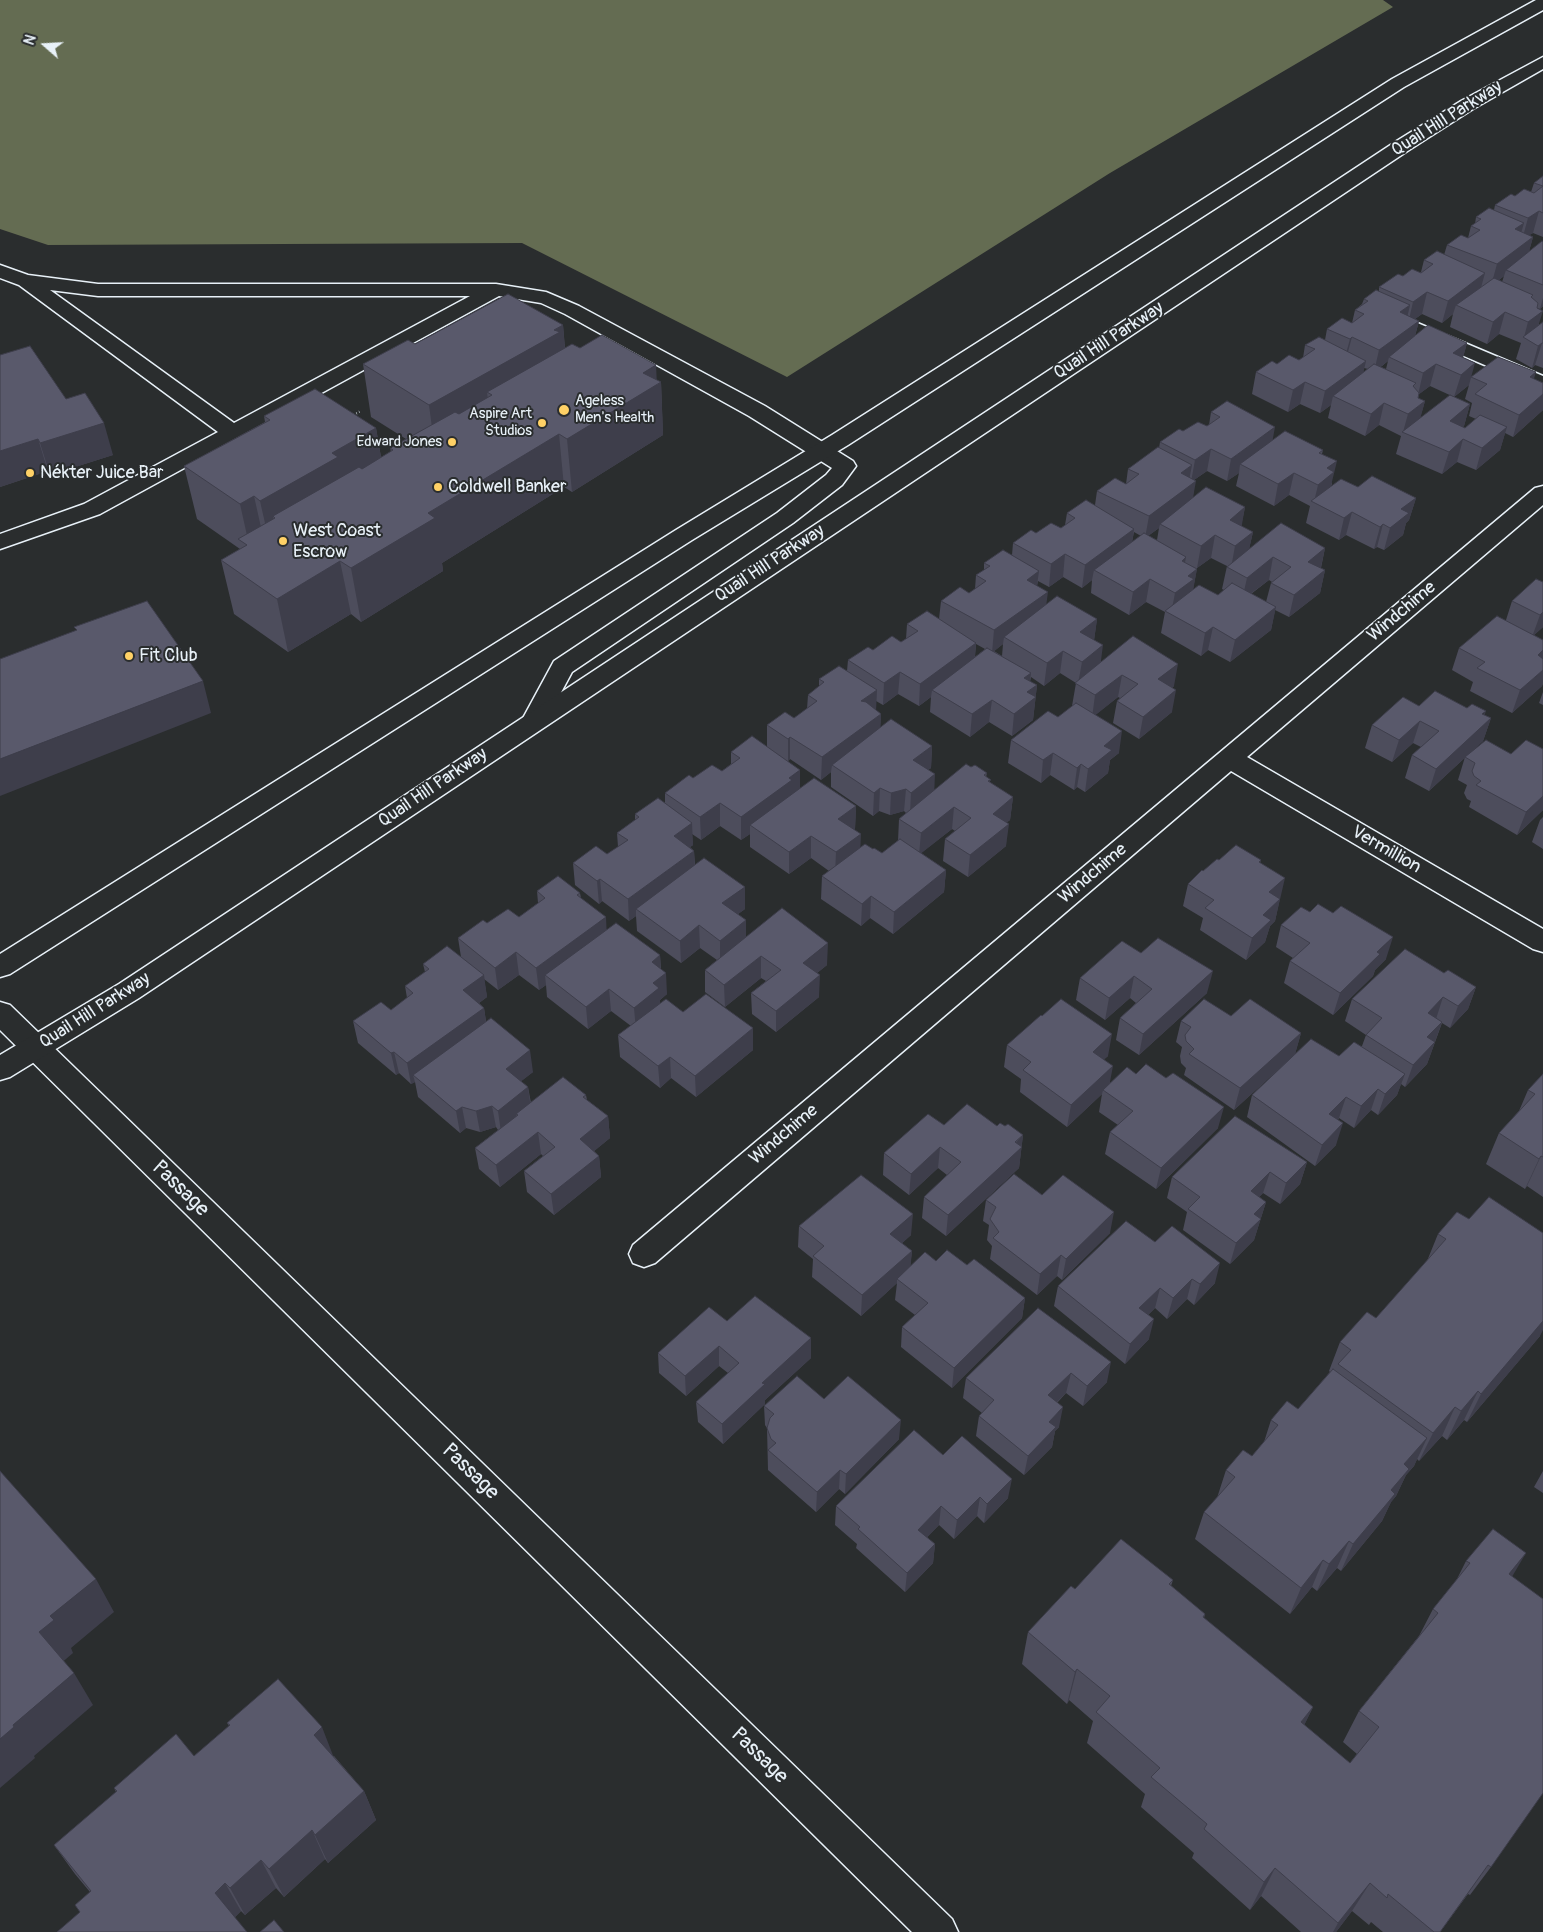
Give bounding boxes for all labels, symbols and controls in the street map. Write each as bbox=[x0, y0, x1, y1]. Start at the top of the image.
north arrow bbox=[20, 20, 70, 70]
text: N bbox=[21, 33, 40, 47]
street label: Quail Hill Parkway bbox=[1388, 76, 1506, 162]
street label: Quail Hill Parkway bbox=[1050, 297, 1168, 385]
place label: Ageless Men's Health bbox=[575, 392, 654, 427]
marker: Ageless Men's Health bbox=[557, 403, 571, 417]
place label: Aspire Art Studios bbox=[469, 405, 532, 440]
marker: Aspire Art Studios bbox=[536, 417, 548, 429]
place label: Edward Jones bbox=[356, 433, 442, 451]
marker: Edward Jones bbox=[446, 436, 458, 448]
place label: Nékter Juice Bar bbox=[40, 462, 163, 484]
marker: Nékter Juice Bar bbox=[24, 467, 36, 479]
place label: Coldwell Banker bbox=[448, 476, 566, 498]
marker: Coldwell Banker bbox=[432, 481, 444, 493]
place label: West Coast Escrow bbox=[293, 520, 381, 562]
street label: Quail Hill Parkway bbox=[711, 520, 829, 608]
marker: West Coast Escrow bbox=[277, 535, 289, 547]
street label: Windchime bbox=[1363, 577, 1441, 647]
place label: Fit Club bbox=[139, 645, 197, 667]
marker: Fit Club bbox=[123, 650, 135, 662]
street label: Quail Hill Parkway bbox=[374, 744, 492, 832]
street label: Vermillion bbox=[1347, 821, 1425, 879]
street label: Windchime bbox=[1054, 839, 1132, 909]
street label: Quail Hill Parkway bbox=[36, 968, 154, 1054]
street label: Windchime bbox=[745, 1100, 823, 1170]
street label: Passage bbox=[146, 1156, 214, 1222]
street label: Passage bbox=[436, 1439, 504, 1505]
street label: Passage bbox=[725, 1723, 793, 1789]

